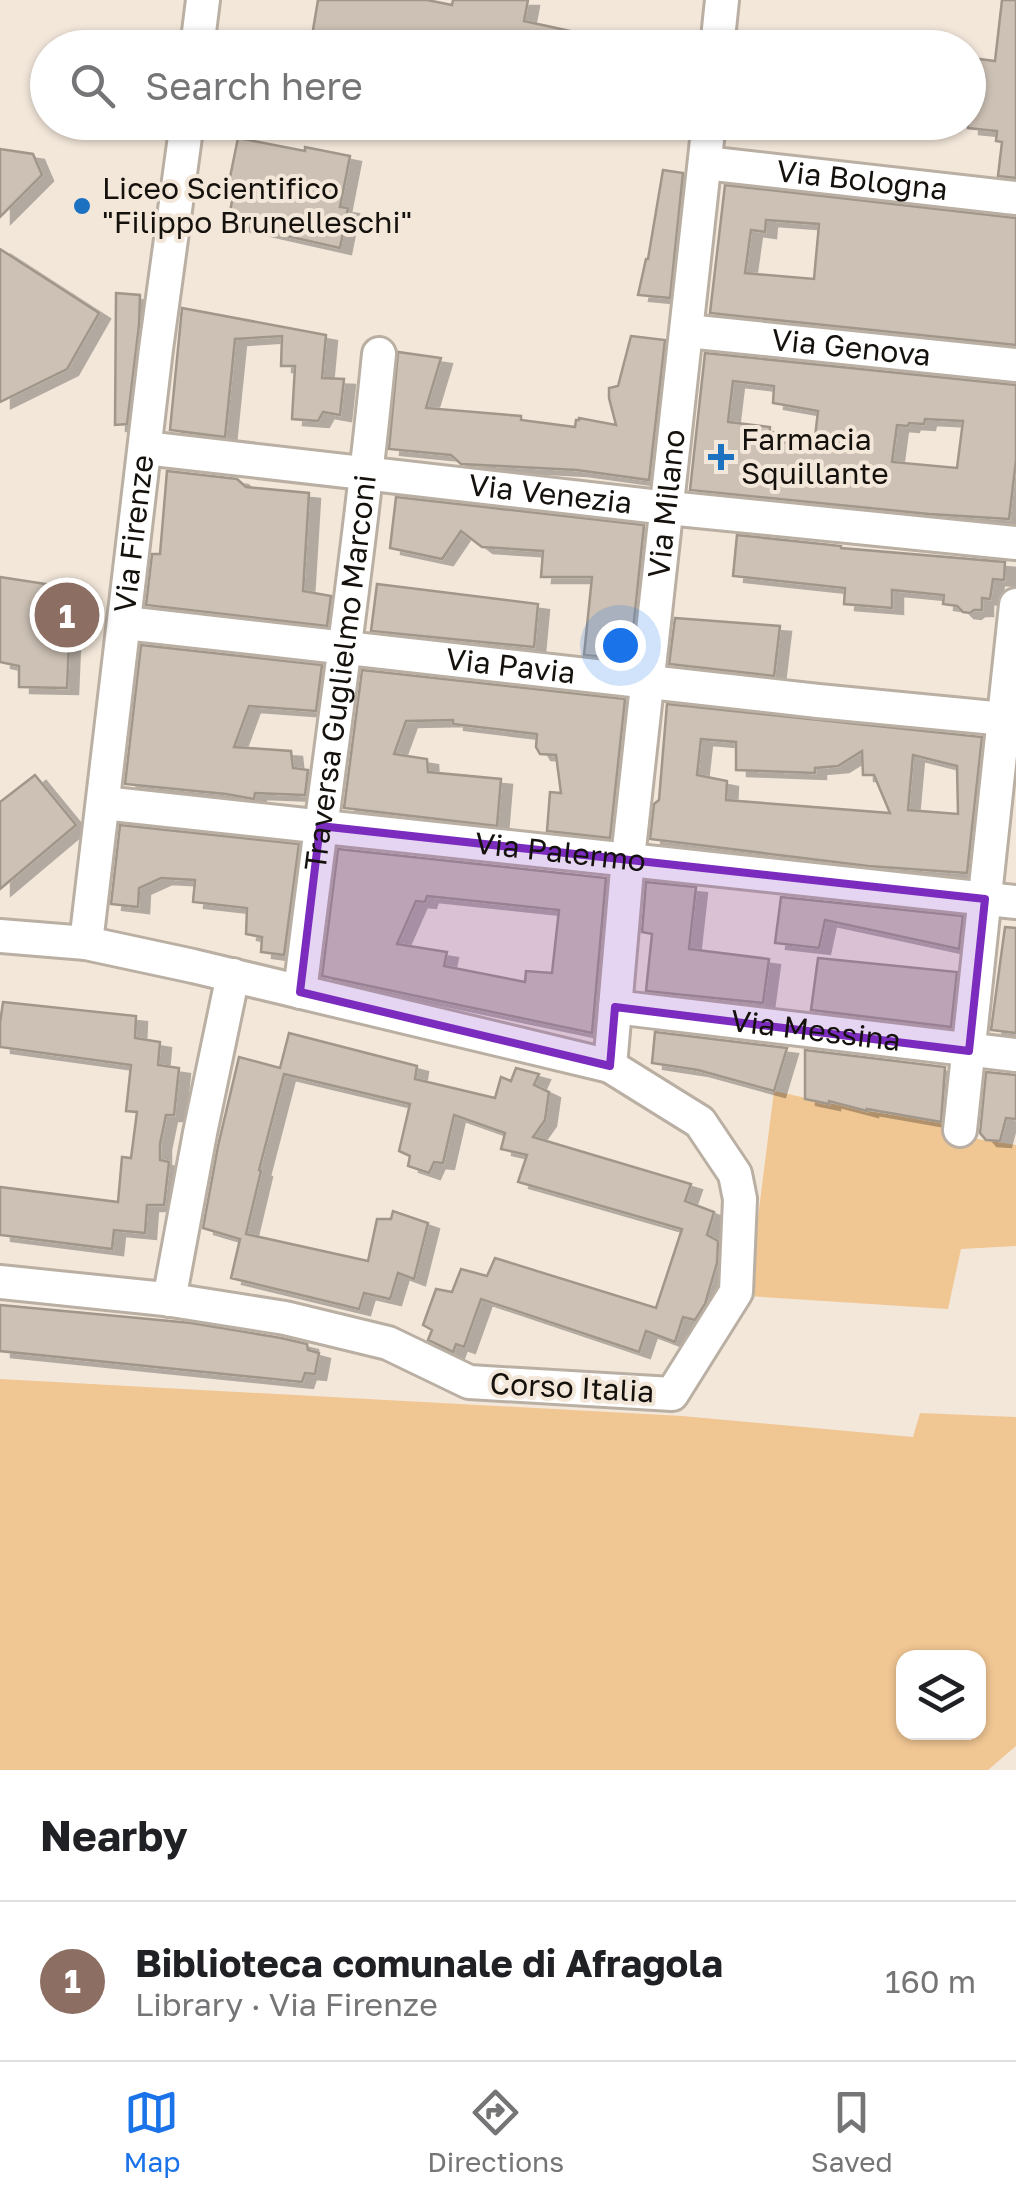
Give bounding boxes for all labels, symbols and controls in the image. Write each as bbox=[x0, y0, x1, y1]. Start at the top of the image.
search box bbox=[30, 30, 986, 140]
icon: search bbox=[65, 58, 120, 113]
text: Search here bbox=[145, 63, 363, 108]
street label: Via Bologna bbox=[775, 152, 950, 207]
place label: Liceo Scientifico "Filippo Brunelleschi" bbox=[102, 170, 412, 240]
marker: Liceo Scientifico "Filippo Brunelleschi" bbox=[71, 195, 93, 217]
street label: Via Genova bbox=[770, 321, 933, 373]
place label: Farmacia Squillante bbox=[741, 421, 889, 491]
street label: Via Milano bbox=[640, 428, 692, 580]
marker: Farmacia Squillante bbox=[710, 446, 732, 468]
street label: Via Firenze bbox=[106, 453, 160, 615]
street label: Via Venezia bbox=[467, 466, 634, 521]
street label: Traversa Guglielmo Marconi bbox=[297, 473, 383, 873]
pin: 1 bbox=[34, 578, 100, 652]
your location bbox=[595, 620, 646, 671]
street label: Via Pavia bbox=[444, 640, 577, 691]
street label: Via Palermo bbox=[473, 824, 648, 879]
street label: Via Messina bbox=[729, 1002, 903, 1058]
street label: Corso Italia bbox=[489, 1365, 655, 1409]
map controls bbox=[896, 1650, 986, 1740]
button: layers bbox=[896, 1650, 986, 1740]
text: Nearby bbox=[40, 1810, 188, 1860]
text: Biblioteca comunale di Afragola bbox=[135, 1940, 723, 1985]
text: 1 bbox=[64, 1962, 81, 2000]
text: 160 m bbox=[885, 1962, 976, 2000]
text: Library · Via Firenze bbox=[135, 1985, 438, 2023]
tab: Map bbox=[123, 2085, 181, 2178]
tab: Directions bbox=[427, 2085, 564, 2178]
tab: Saved bbox=[811, 2085, 893, 2178]

